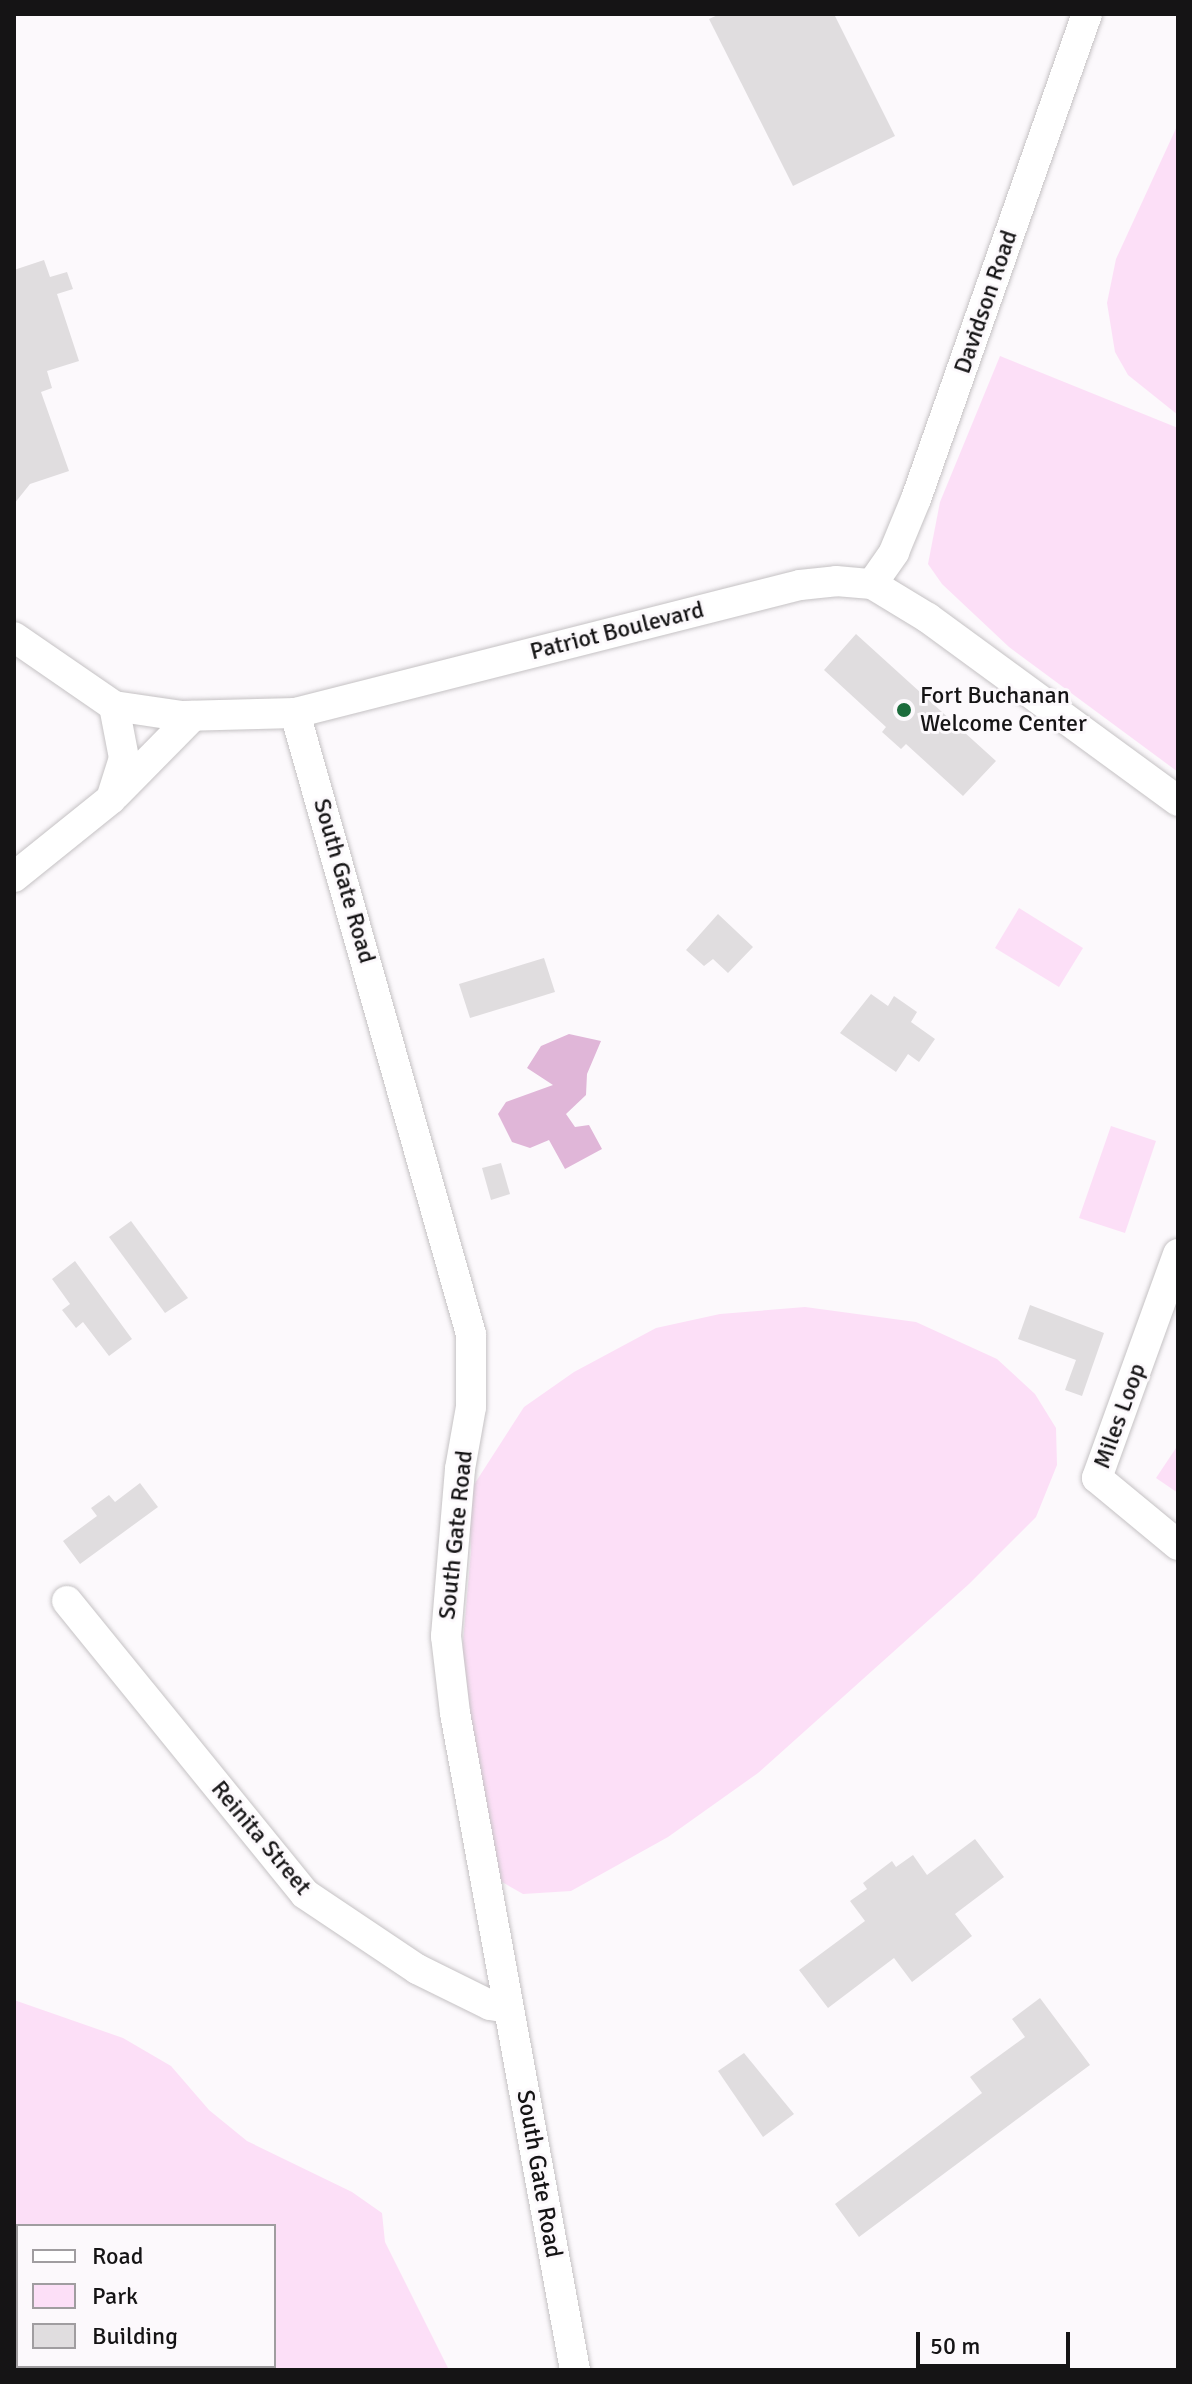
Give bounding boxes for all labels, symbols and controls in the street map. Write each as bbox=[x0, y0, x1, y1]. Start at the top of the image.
street label: Davidson Road bbox=[948, 227, 1024, 377]
street label: Patriot Boulevard bbox=[527, 595, 707, 667]
place label: Fort Buchanan Welcome Center bbox=[920, 682, 1087, 738]
marker: Fort Buchanan Welcome Center bbox=[895, 701, 913, 719]
street label: South Gate Road bbox=[307, 795, 381, 967]
street label: Miles Loop bbox=[1088, 1359, 1152, 1473]
street label: South Gate Road bbox=[433, 1449, 479, 1621]
street label: Reinita Street bbox=[205, 1775, 317, 1901]
street label: South Gate Road bbox=[510, 2088, 568, 2260]
legend bbox=[16, 2224, 276, 2368]
text: Road bbox=[92, 2241, 143, 2271]
text: Park bbox=[92, 2281, 138, 2311]
scale bar bbox=[920, 2316, 1074, 2366]
text: Building bbox=[92, 2321, 178, 2351]
text: 50 m bbox=[930, 2331, 980, 2361]

